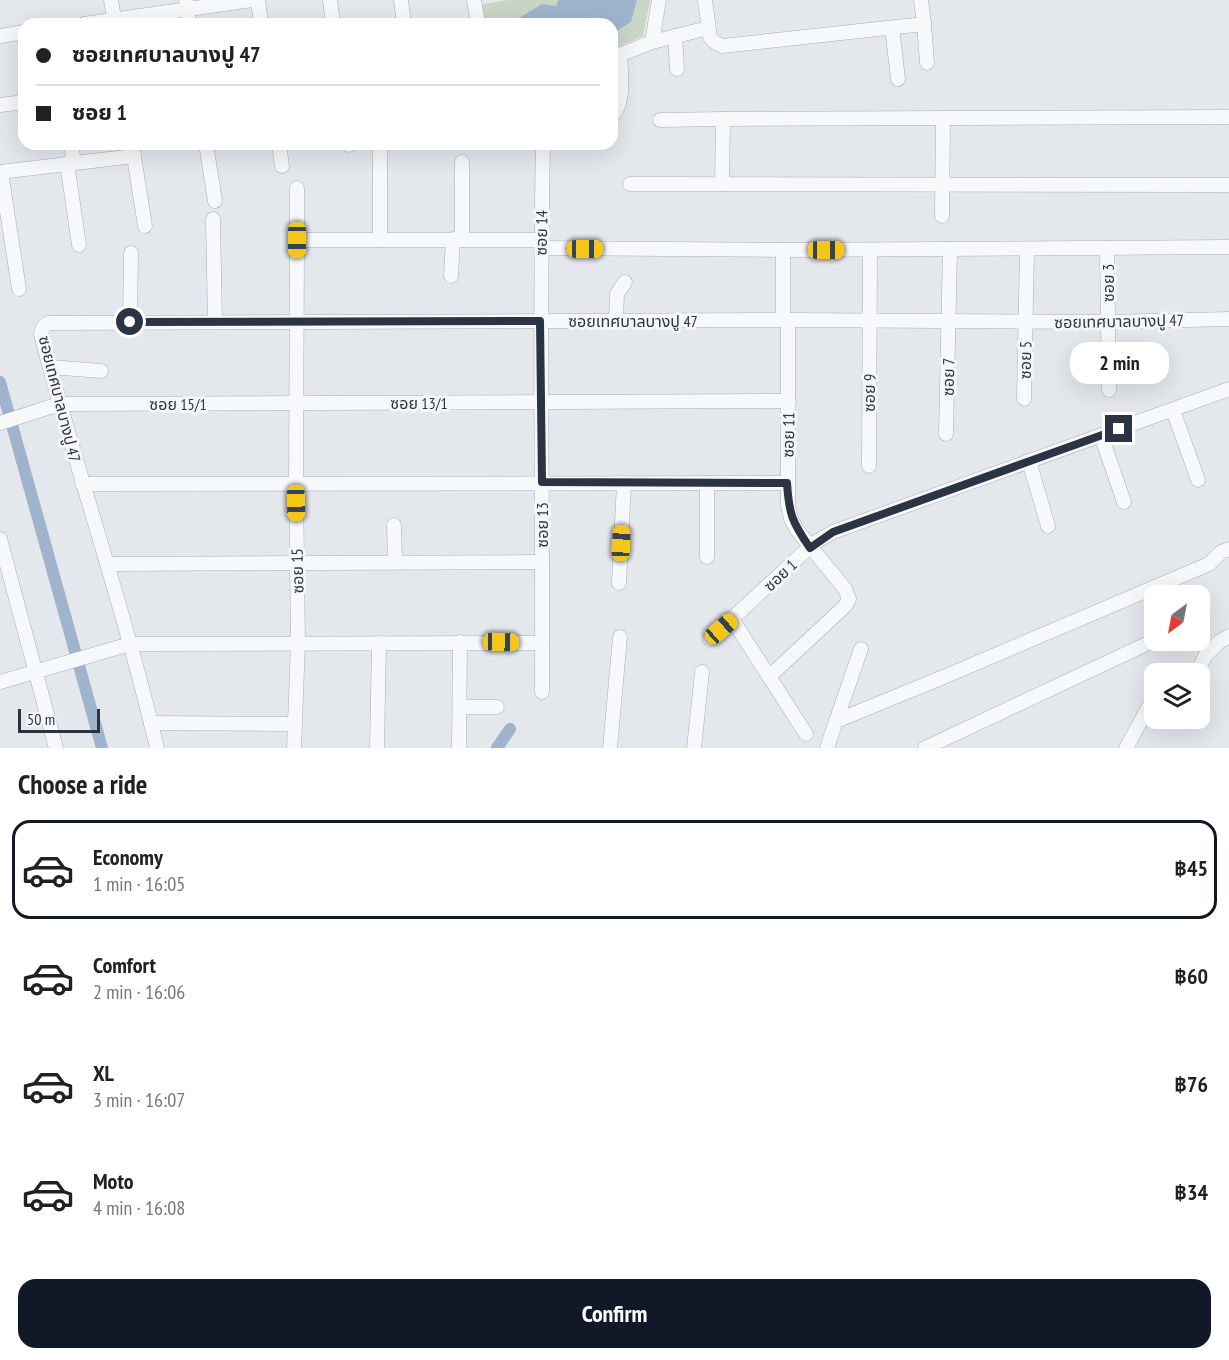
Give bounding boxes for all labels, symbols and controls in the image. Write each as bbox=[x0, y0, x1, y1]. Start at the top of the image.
text: ซอยเทศบาลบางปู 47 bbox=[72, 40, 260, 68]
text: ซอย 1 bbox=[72, 98, 127, 126]
street label: ซอย 14 bbox=[531, 210, 551, 256]
car bbox=[288, 222, 306, 258]
car bbox=[567, 240, 603, 258]
car bbox=[808, 241, 844, 259]
street label: ซอย 3 bbox=[1098, 264, 1118, 302]
route start bbox=[116, 308, 143, 335]
street label: ซอยเทศบาลบางปู 47 bbox=[1054, 310, 1184, 332]
street label: ซอยเทศบาลบางปู 47 bbox=[568, 311, 698, 331]
street label: ซอยเทศบาลบางปู 47 bbox=[35, 334, 85, 464]
street label: ซอย 5 bbox=[1015, 341, 1035, 379]
callout: 2 min bbox=[1070, 342, 1168, 384]
text: 2 min bbox=[1099, 350, 1140, 376]
street label: ซอย 7 bbox=[938, 358, 958, 396]
street label: ซอย 9 bbox=[859, 374, 879, 412]
street label: ซอย 13/1 bbox=[390, 393, 448, 413]
street label: ซอย 15/1 bbox=[149, 394, 207, 414]
street label: ซอย 11 bbox=[778, 412, 798, 458]
route end bbox=[1105, 415, 1132, 442]
car bbox=[287, 485, 305, 521]
street label: ซอย 13 bbox=[532, 502, 552, 548]
car bbox=[611, 525, 631, 561]
street label: ซอย 15 bbox=[287, 548, 307, 594]
street label: ซอย 1 bbox=[759, 555, 801, 595]
north arrow bbox=[1144, 585, 1210, 651]
map controls bbox=[1144, 585, 1210, 729]
car bbox=[702, 610, 740, 648]
car bbox=[483, 633, 519, 651]
button: layers bbox=[1144, 663, 1210, 729]
scale bar bbox=[18, 706, 100, 734]
text: 50 m bbox=[27, 709, 55, 729]
text: Choose a ride bbox=[18, 767, 147, 801]
icon: car bbox=[21, 843, 75, 897]
text: Economy bbox=[93, 843, 163, 871]
text: ฿45 bbox=[1174, 854, 1208, 882]
text: 1 min · 16:05 bbox=[93, 871, 185, 897]
icon: car bbox=[21, 951, 75, 1005]
text: Comfort bbox=[93, 951, 156, 979]
text: ฿60 bbox=[1174, 962, 1208, 990]
text: 2 min · 16:06 bbox=[93, 979, 185, 1005]
icon: car bbox=[21, 1059, 75, 1113]
text: XL bbox=[93, 1059, 114, 1087]
text: ฿76 bbox=[1174, 1070, 1208, 1098]
text: 3 min · 16:07 bbox=[93, 1087, 185, 1113]
icon: car bbox=[21, 1167, 75, 1221]
text: Moto bbox=[93, 1167, 134, 1195]
text: ฿34 bbox=[1174, 1178, 1208, 1206]
text: 4 min · 16:08 bbox=[93, 1195, 185, 1221]
button: Confirm bbox=[18, 1279, 1211, 1348]

